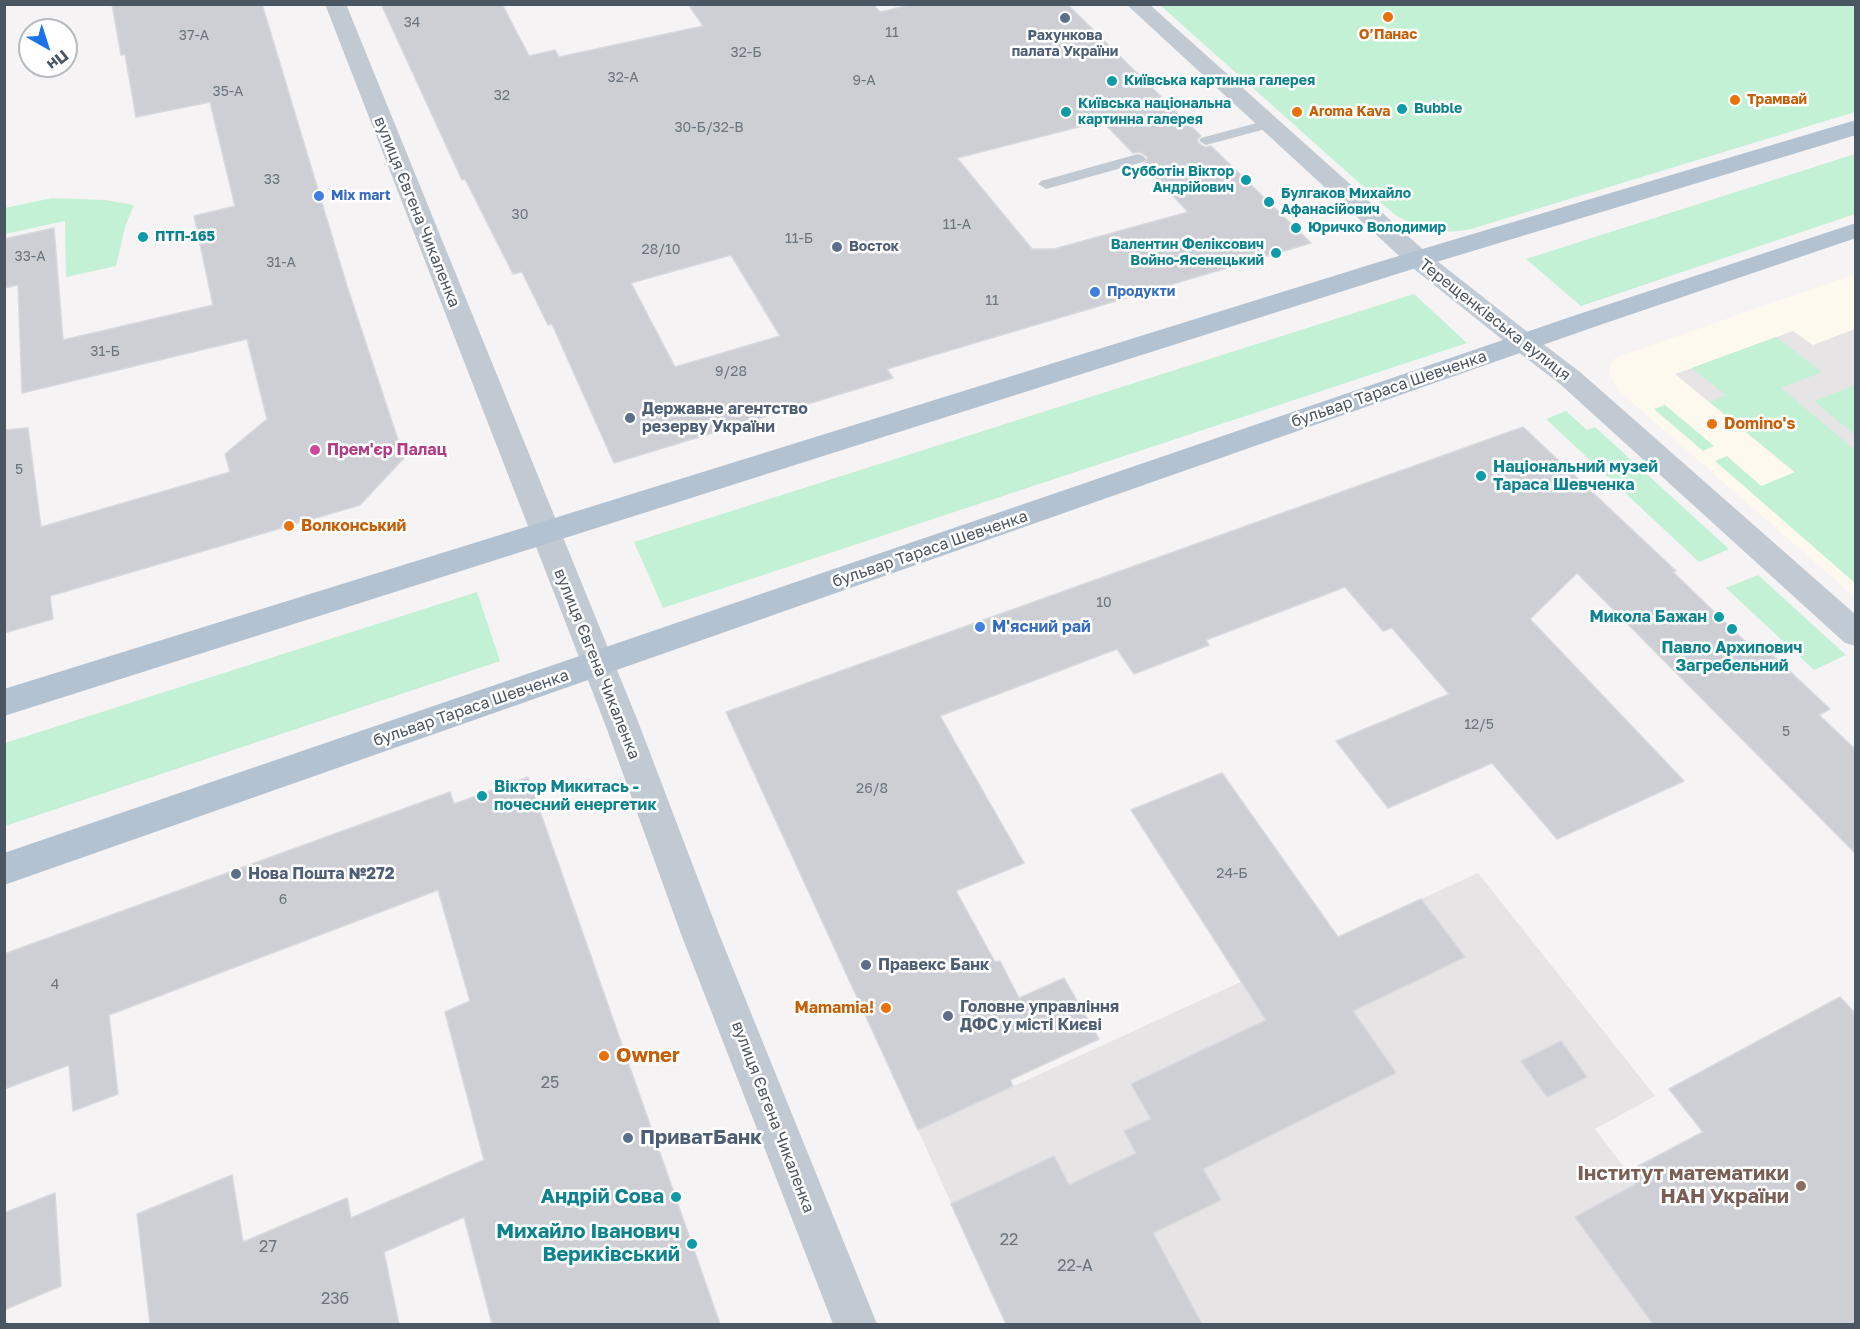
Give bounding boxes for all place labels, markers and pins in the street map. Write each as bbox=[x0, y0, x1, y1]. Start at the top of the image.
marker: О’Панас bbox=[1381, 10, 1395, 24]
marker: Рахункова палата України bbox=[1058, 11, 1072, 25]
place label: О’Панас bbox=[1359, 27, 1417, 43]
place label: Рахункова палата України bbox=[1012, 28, 1118, 60]
place label: Київська картинна галерея bbox=[1124, 73, 1315, 89]
marker: Київська картинна галерея bbox=[1105, 74, 1119, 88]
place label: Трамвай bbox=[1747, 92, 1807, 108]
marker: Трамвай bbox=[1728, 93, 1742, 107]
place label: Київська національна картинна галерея bbox=[1078, 96, 1231, 128]
place label: Bubble bbox=[1414, 101, 1462, 117]
marker: Bubble bbox=[1395, 102, 1409, 116]
place label: Aroma Kava bbox=[1309, 104, 1390, 120]
marker: Київська національна картинна галерея bbox=[1059, 105, 1073, 119]
marker: Aroma Kava bbox=[1290, 105, 1304, 119]
place label: Субботін Віктор Андрійович bbox=[1121, 164, 1234, 196]
marker: Субботін Віктор Андрійович bbox=[1239, 173, 1253, 187]
place label: Булгаков Михайло Афанасійович bbox=[1281, 186, 1411, 219]
place label: Mix mart bbox=[331, 188, 391, 204]
marker: Mix mart bbox=[312, 189, 326, 203]
marker: Булгаков Михайло Афанасійович bbox=[1262, 195, 1276, 209]
place label: Юричко Володимир bbox=[1308, 220, 1446, 236]
marker: Юричко Володимир bbox=[1289, 221, 1303, 235]
place label: ПТП-165 bbox=[155, 229, 215, 245]
marker: ПТП-165 bbox=[136, 230, 150, 244]
place label: Валентин Феліксович Войно-Ясенецький bbox=[1111, 237, 1264, 270]
place label: Восток bbox=[849, 239, 899, 255]
marker: Восток bbox=[830, 240, 844, 254]
marker: Валентин Феліксович Войно-Ясенецький bbox=[1269, 246, 1283, 260]
place label: Продукти bbox=[1107, 284, 1175, 300]
marker: Продукти bbox=[1088, 285, 1102, 299]
place label: Державне агентство резерву України bbox=[642, 399, 808, 437]
marker: Державне агентство резерву України bbox=[623, 411, 637, 425]
place label: Domino's bbox=[1724, 414, 1795, 434]
marker: Domino's bbox=[1705, 417, 1719, 431]
place label: Прем'єр Палац bbox=[327, 440, 447, 460]
marker: Прем'єр Палац bbox=[308, 443, 322, 457]
place label: Національний музей Тараса Шевченка bbox=[1493, 457, 1658, 495]
marker: Національний музей Тараса Шевченка bbox=[1474, 469, 1488, 483]
place label: Волконський bbox=[301, 516, 406, 536]
marker: Волконський bbox=[282, 519, 296, 533]
place label: Микола Бажан bbox=[1590, 607, 1707, 627]
marker: Микола Бажан bbox=[1712, 610, 1726, 624]
place label: М'ясний рай bbox=[992, 617, 1091, 637]
marker: М'ясний рай bbox=[973, 620, 987, 634]
marker: Павло Архипович Загребельний bbox=[1725, 622, 1739, 636]
place label: Павло Архипович Загребельний bbox=[1661, 638, 1803, 676]
place label: Віктор Микитась - почесний енергетик bbox=[494, 777, 657, 815]
marker: Віктор Микитась - почесний енергетик bbox=[475, 789, 489, 803]
place label: Нова Пошта №272 bbox=[248, 864, 395, 884]
marker: Нова Пошта №272 bbox=[229, 867, 243, 881]
place label: Правекс Банк bbox=[878, 955, 989, 975]
marker: Правекс Банк bbox=[859, 958, 873, 972]
place label: Головне управління ДФС у місті Києві bbox=[960, 997, 1119, 1035]
place label: Mamamia! bbox=[794, 998, 874, 1018]
marker: Mamamia! bbox=[879, 1001, 893, 1015]
marker: Головне управління ДФС у місті Києві bbox=[941, 1009, 955, 1023]
place label: Owner bbox=[616, 1044, 680, 1068]
marker: Owner bbox=[597, 1049, 611, 1063]
place label: ПриватБанк bbox=[640, 1126, 762, 1150]
marker: ПриватБанк bbox=[621, 1131, 635, 1145]
place label: Інститут математики НАН України bbox=[1577, 1162, 1789, 1209]
marker: Інститут математики НАН України bbox=[1794, 1179, 1808, 1193]
place label: Андрій Сова bbox=[541, 1185, 664, 1209]
marker: Андрій Сова bbox=[669, 1190, 683, 1204]
place label: Михайло Іванович Вериківський bbox=[496, 1220, 680, 1267]
marker: Михайло Іванович Вериківський bbox=[685, 1237, 699, 1251]

